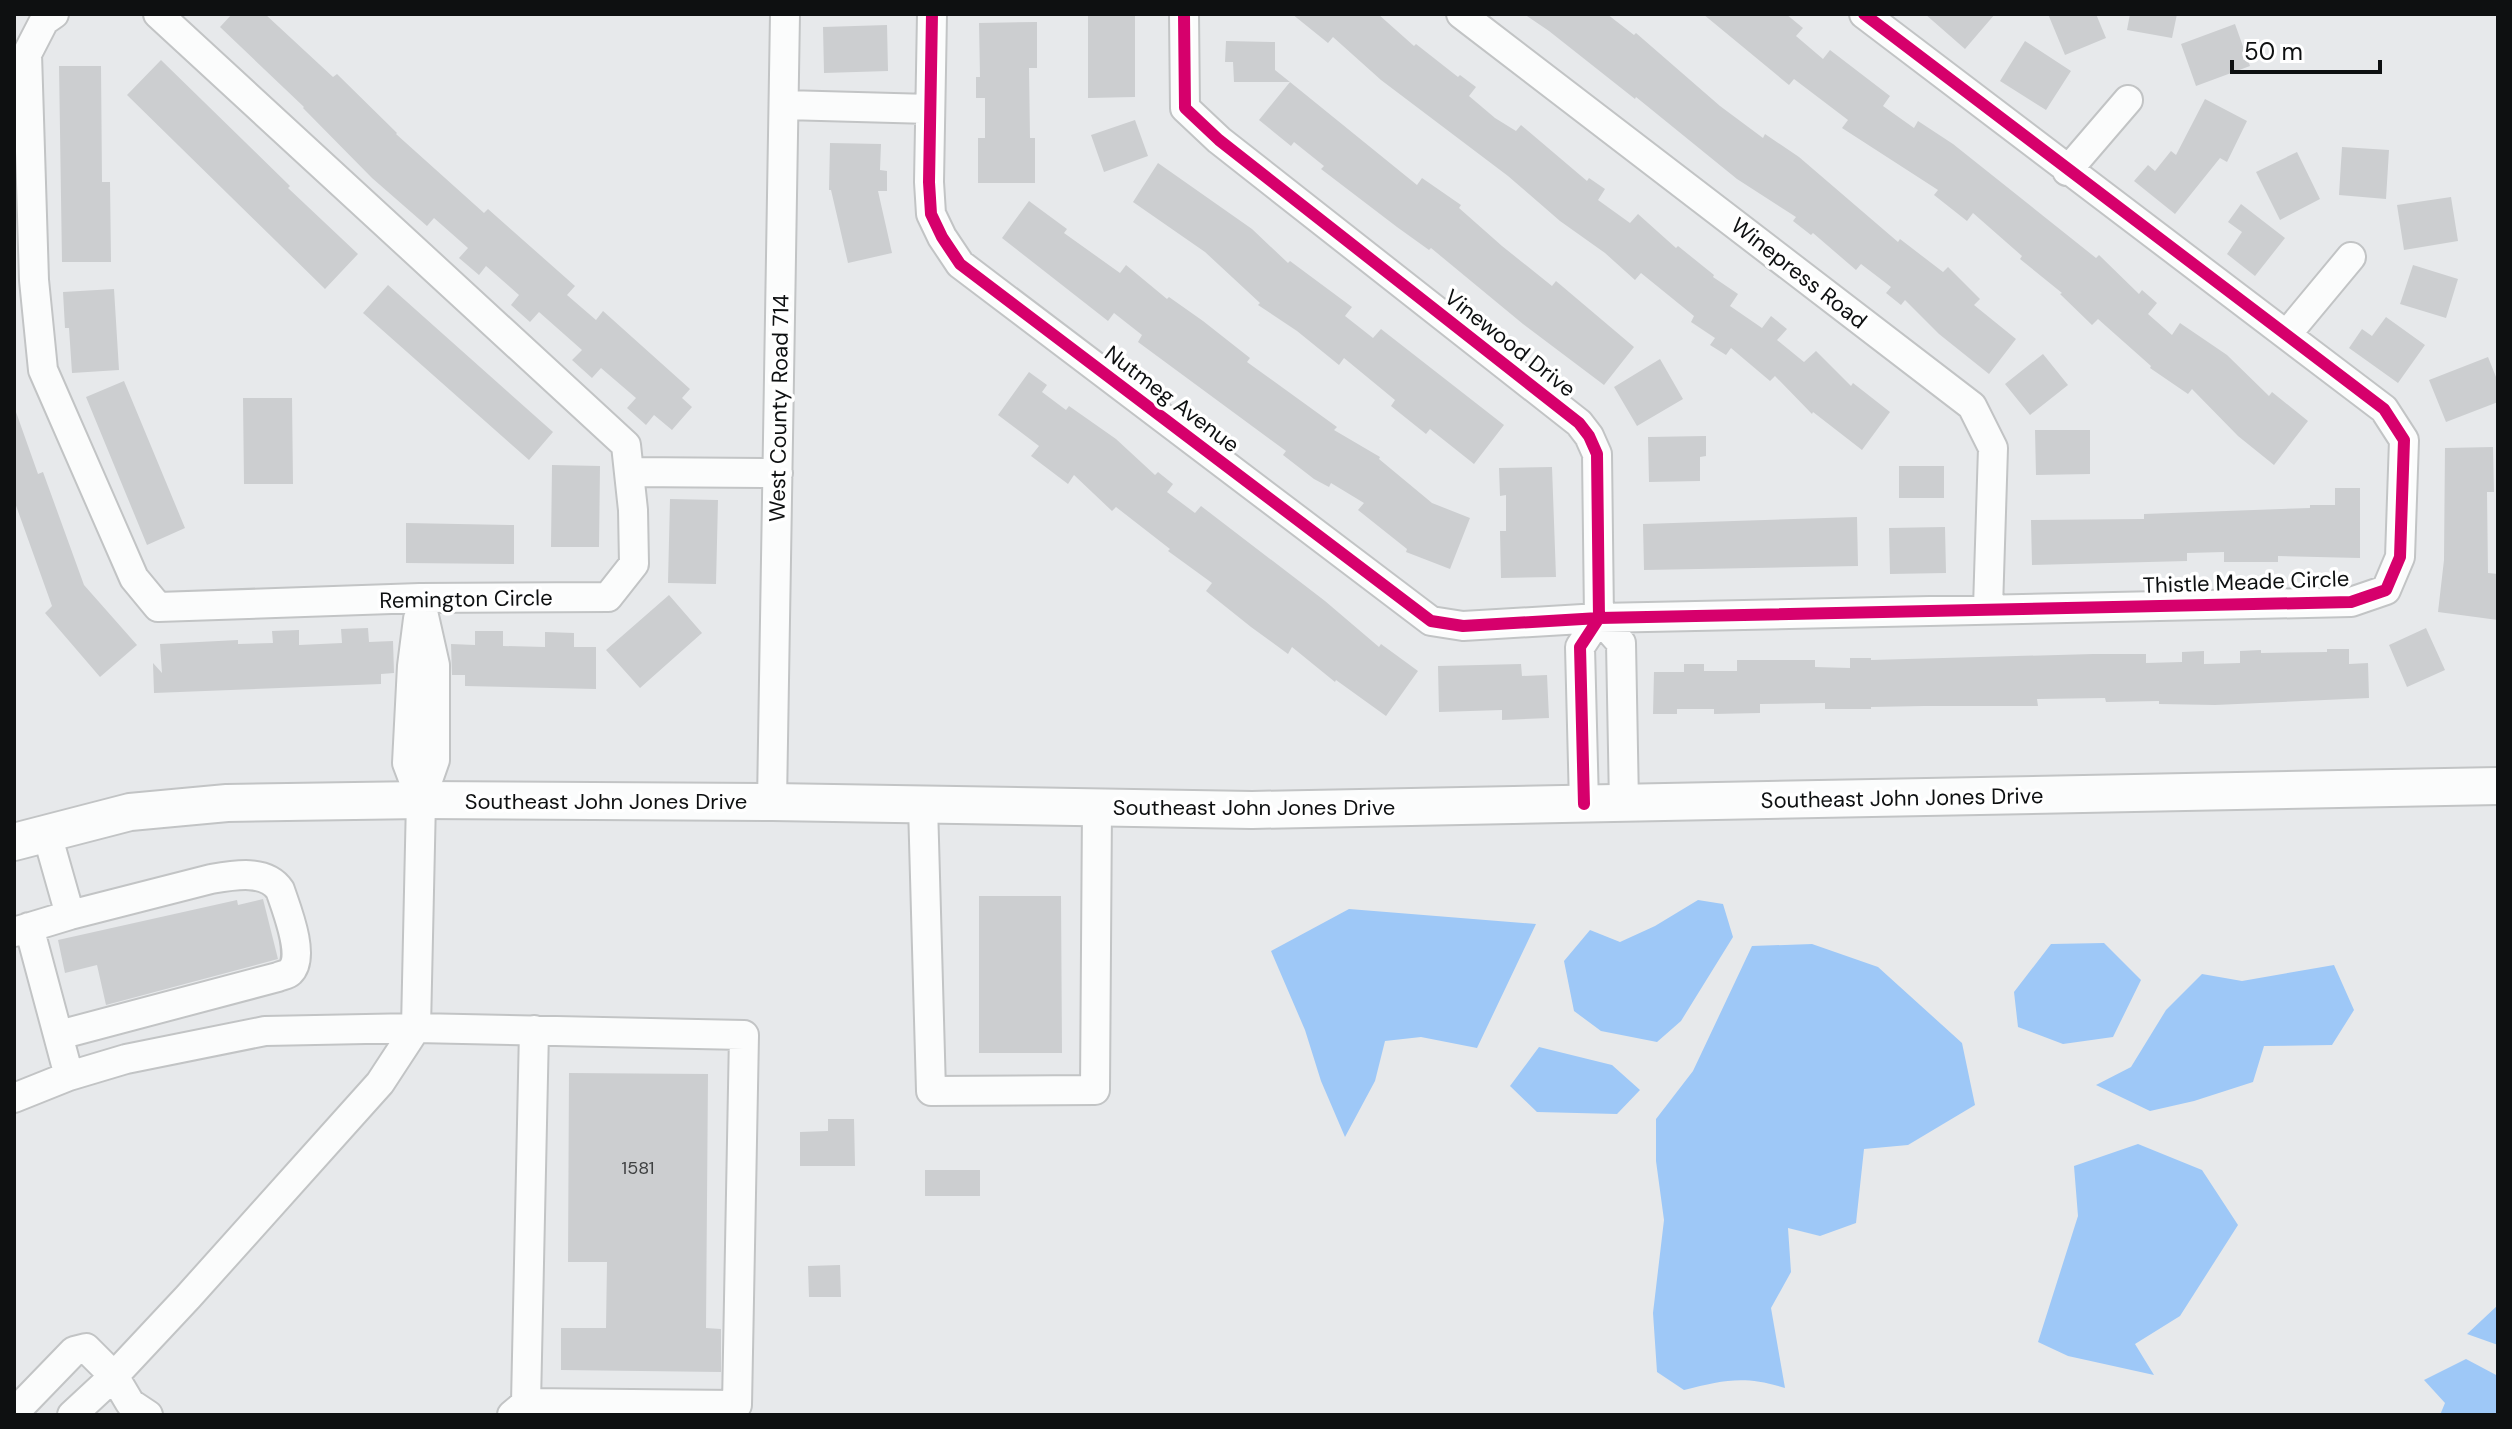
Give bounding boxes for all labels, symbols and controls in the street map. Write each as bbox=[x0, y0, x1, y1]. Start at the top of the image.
scale bar bbox=[2232, 24, 2380, 74]
text: 50 m bbox=[2244, 36, 2303, 67]
street label: Winepress Road bbox=[1725, 211, 1873, 335]
street label: Vinewood Drive bbox=[1438, 283, 1582, 403]
street label: West County Road 714 bbox=[763, 294, 795, 522]
street label: Nutmeg Avenue bbox=[1099, 339, 1245, 459]
street label: Thistle Meade Circle bbox=[2142, 564, 2350, 600]
street label: Remington Circle bbox=[379, 583, 553, 615]
street label: Southeast John Jones Drive bbox=[1760, 781, 2044, 815]
street label: Southeast John Jones Drive bbox=[465, 787, 747, 816]
street label: Southeast John Jones Drive bbox=[1113, 793, 1395, 822]
house number: 1581 bbox=[622, 1156, 654, 1180]

